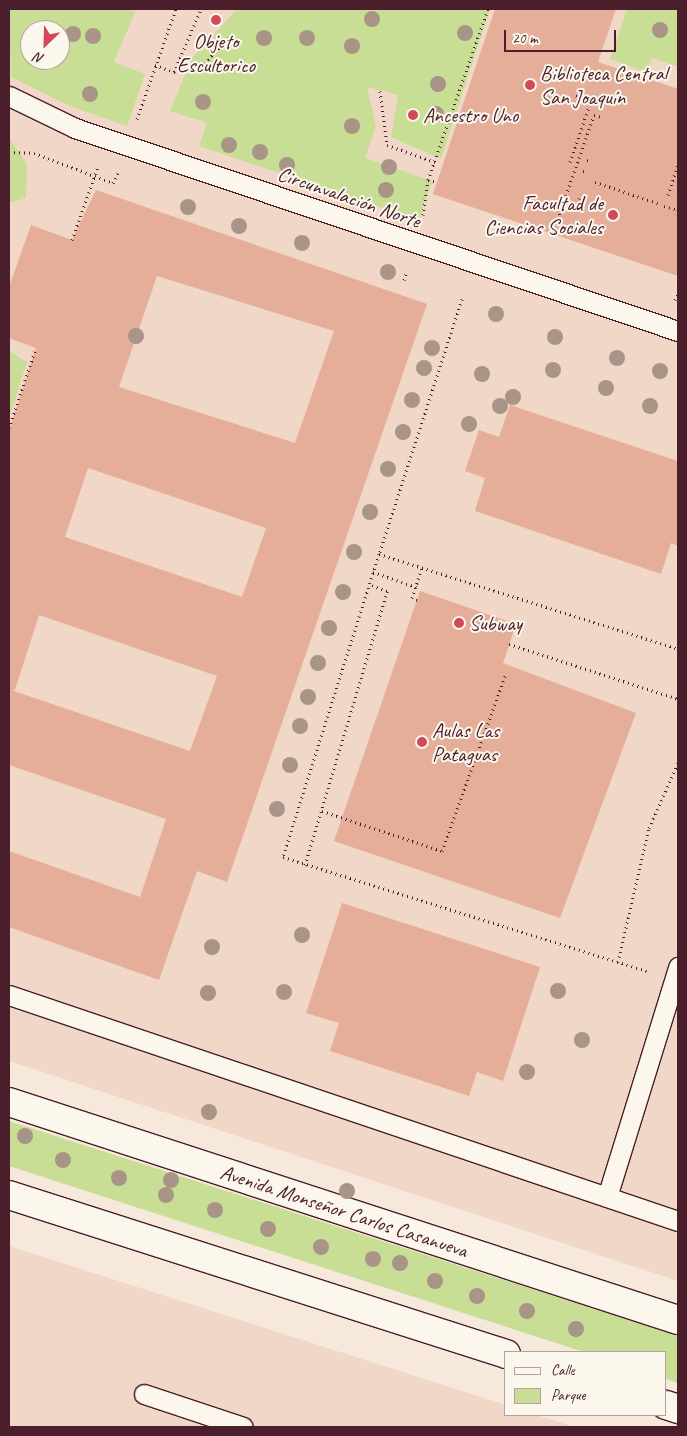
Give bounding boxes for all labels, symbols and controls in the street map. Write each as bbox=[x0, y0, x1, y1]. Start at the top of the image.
marker: Objeto Escultorico bbox=[210, 14, 222, 26]
north arrow bbox=[20, 20, 70, 70]
scale bar bbox=[507, 20, 620, 52]
place label: Objeto Escultorico bbox=[177, 28, 255, 78]
text: 20 m bbox=[512, 29, 538, 48]
text: N bbox=[32, 49, 47, 68]
place label: Biblioteca Central San Joaquín bbox=[540, 60, 666, 110]
marker: Biblioteca Central San Joaquín bbox=[524, 79, 536, 91]
place label: Ancestro Uno bbox=[423, 102, 518, 128]
marker: Ancestro Uno bbox=[407, 109, 419, 121]
street label: Circunvalación Norte bbox=[274, 161, 424, 233]
place label: Facultad de Ciencias Sociales bbox=[485, 190, 603, 240]
marker: Facultad de Ciencias Sociales bbox=[607, 209, 619, 221]
place label: Subway bbox=[469, 610, 522, 636]
marker: Subway bbox=[453, 617, 465, 629]
place label: Aulas Las Pataguas bbox=[432, 717, 500, 767]
marker: Aulas Las Pataguas bbox=[416, 736, 428, 748]
street label: Avenida Monseñor Carlos Casanueva bbox=[217, 1159, 471, 1263]
legend bbox=[504, 1351, 667, 1416]
text: Calle bbox=[551, 1361, 575, 1380]
text: Parque bbox=[551, 1386, 585, 1405]

